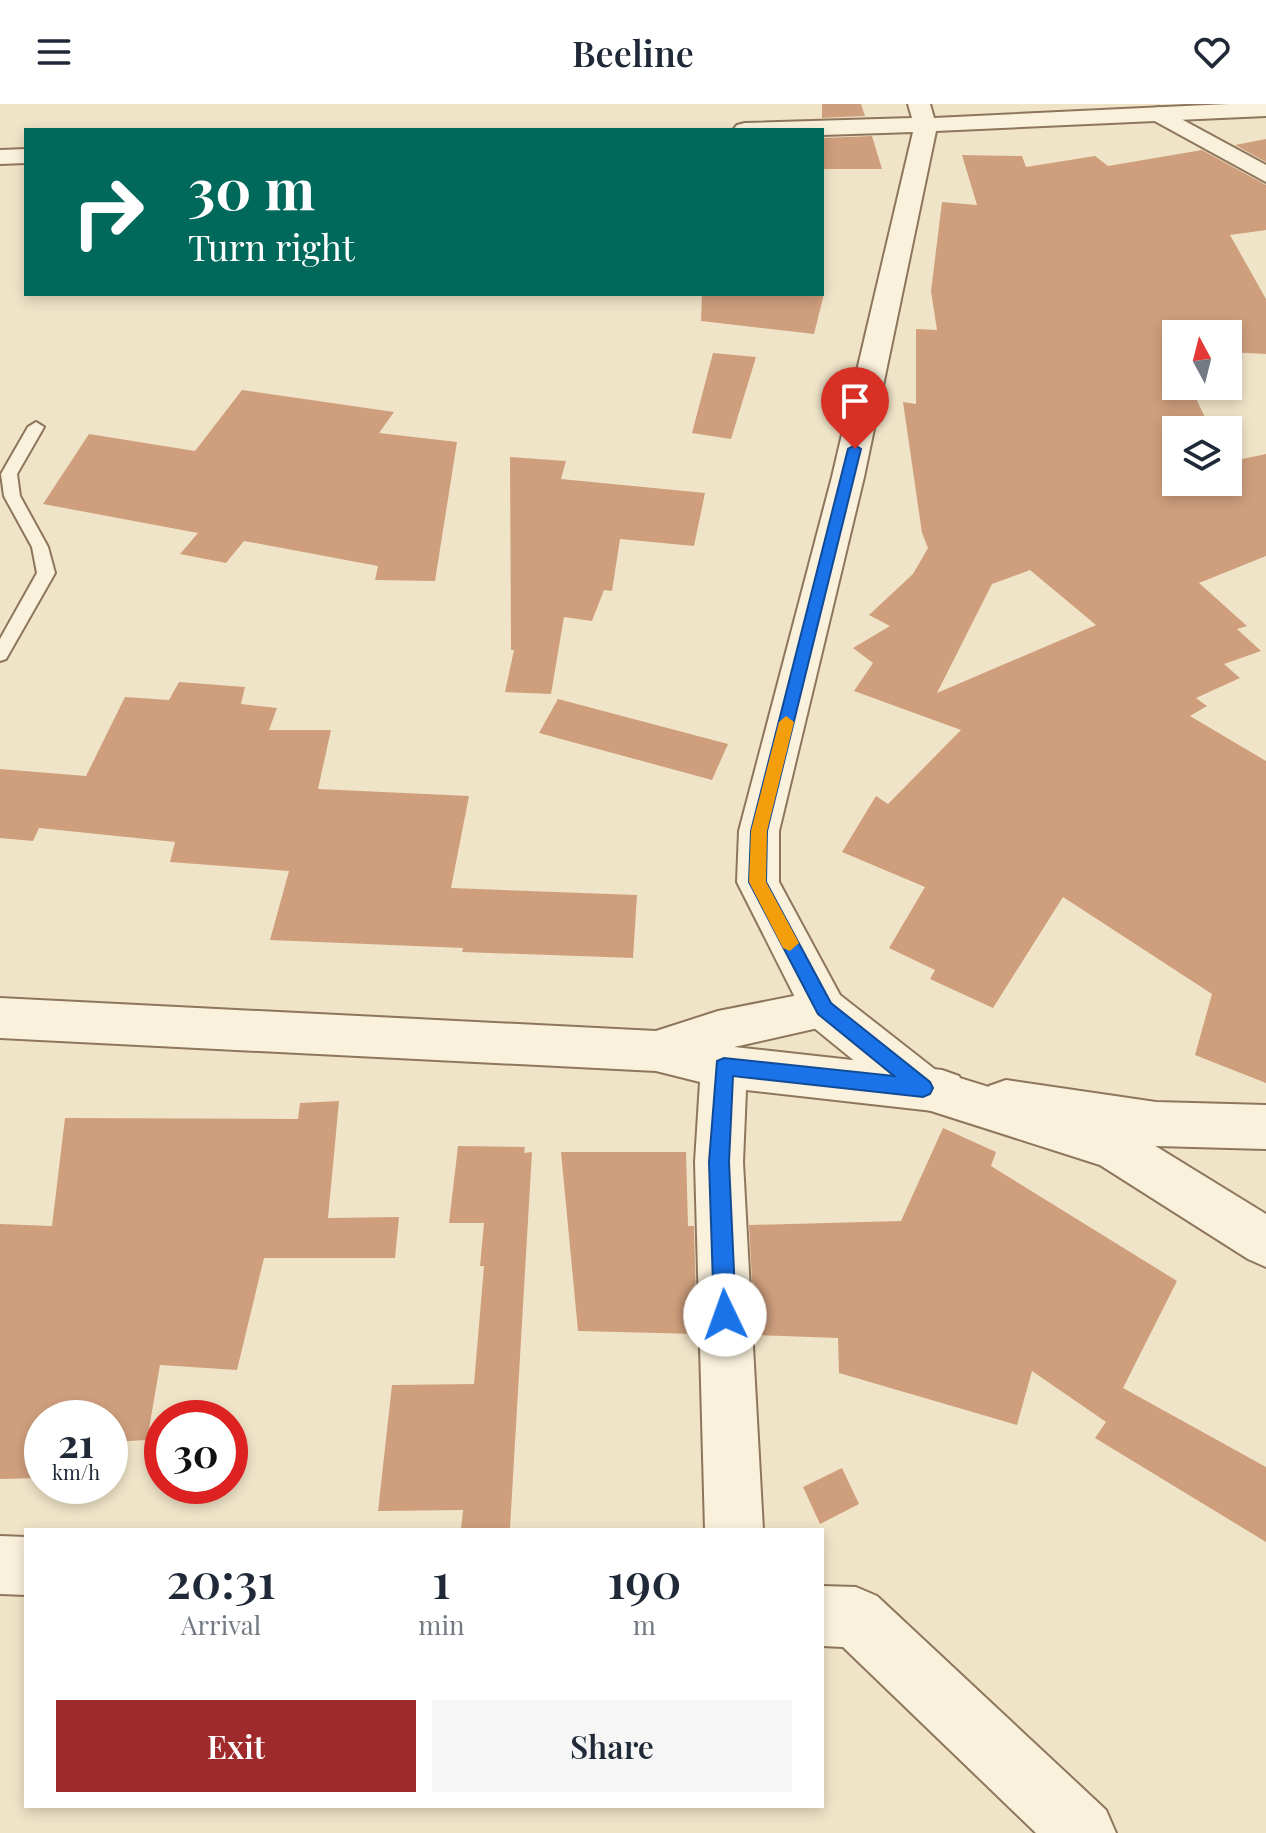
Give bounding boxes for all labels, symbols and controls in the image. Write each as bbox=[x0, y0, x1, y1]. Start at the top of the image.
text: Beeline bbox=[572, 28, 694, 76]
icon: menu bbox=[32, 30, 76, 74]
icon: heart bbox=[1190, 30, 1234, 74]
text: 30 m bbox=[188, 150, 315, 225]
icon: right bbox=[56, 160, 160, 264]
text: Turn right bbox=[188, 222, 355, 270]
north arrow bbox=[1162, 320, 1242, 400]
map controls bbox=[1162, 320, 1242, 496]
pin bbox=[821, 367, 889, 449]
icon: arrive bbox=[833, 379, 877, 423]
button: layers bbox=[1162, 416, 1242, 496]
position arrow bbox=[683, 1273, 767, 1357]
speed limit sign: 30 bbox=[144, 1400, 248, 1504]
text: 21 bbox=[58, 1415, 94, 1468]
text: km/h bbox=[52, 1458, 100, 1485]
text: 20:31 bbox=[167, 1547, 276, 1611]
text: 1 bbox=[432, 1547, 451, 1611]
text: 190 bbox=[607, 1547, 681, 1611]
text: Arrival bbox=[181, 1607, 261, 1642]
text: min bbox=[418, 1607, 465, 1642]
text: m bbox=[633, 1607, 656, 1642]
button: Exit bbox=[56, 1700, 416, 1792]
button: Share bbox=[432, 1700, 792, 1792]

